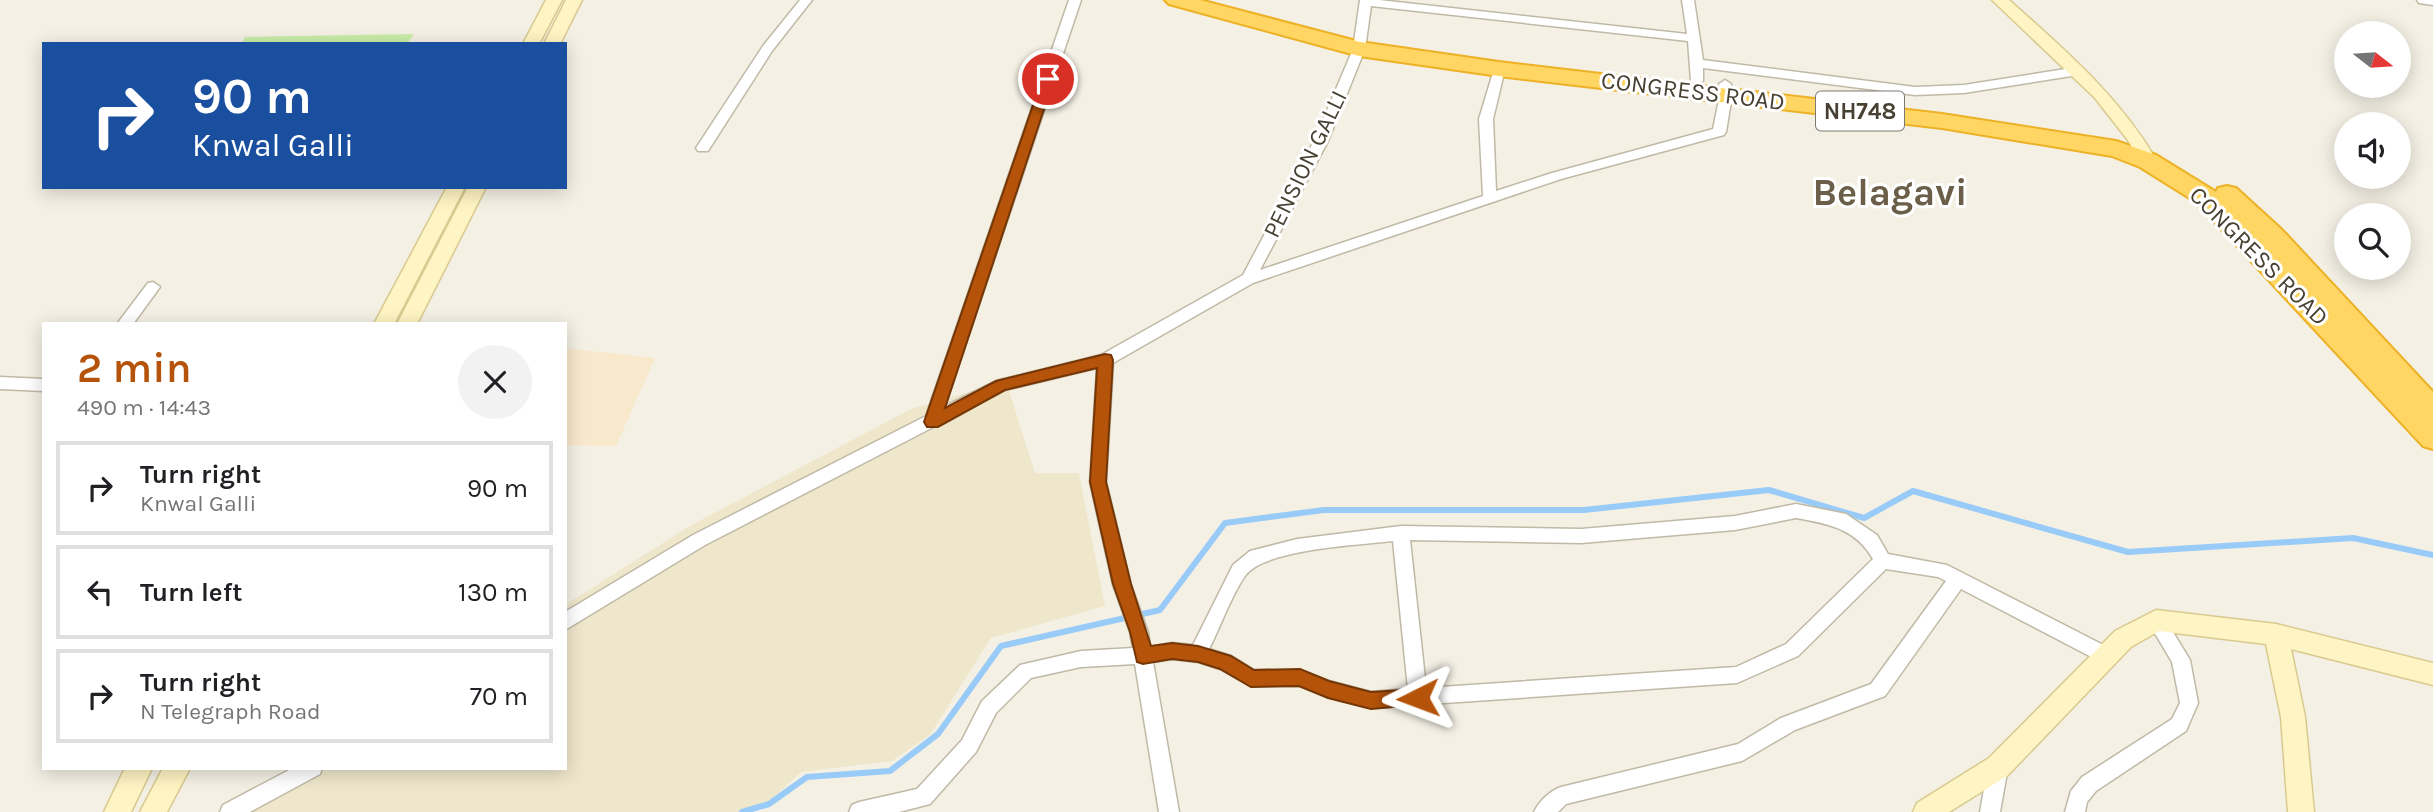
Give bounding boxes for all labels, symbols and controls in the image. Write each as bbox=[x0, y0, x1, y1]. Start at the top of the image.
north arrow bbox=[2334, 21, 2412, 98]
map controls bbox=[2334, 21, 2411, 280]
pin bbox=[1018, 49, 1078, 109]
icon: arrive bbox=[1029, 60, 1067, 98]
street label: CONGRESS ROAD bbox=[1600, 66, 1786, 116]
text: 90 m bbox=[192, 68, 312, 125]
icon: right bbox=[77, 70, 168, 161]
street label: PENSION GALLI bbox=[1257, 86, 1353, 242]
road number: NH748 bbox=[1816, 92, 1904, 130]
button: sound bbox=[2334, 112, 2411, 189]
text: Knwal Galli bbox=[192, 127, 354, 164]
district label: Belagavi bbox=[1812, 170, 1968, 215]
street label: CONGRESS ROAD bbox=[2184, 181, 2334, 331]
button: search bbox=[2334, 203, 2411, 280]
text: 2 min bbox=[77, 343, 192, 393]
button: close bbox=[458, 345, 532, 419]
text: 490 m · 14:43 bbox=[77, 394, 211, 421]
text: Turn right bbox=[140, 459, 261, 490]
icon: right bbox=[81, 469, 119, 507]
text: 90 m bbox=[467, 473, 528, 504]
text: Knwal Galli bbox=[140, 490, 256, 517]
icon: left bbox=[81, 573, 119, 611]
text: Turn left bbox=[140, 577, 242, 608]
text: 130 m bbox=[458, 577, 528, 608]
position arrow bbox=[1381, 661, 1455, 735]
text: Turn right bbox=[140, 667, 261, 698]
icon: right bbox=[81, 677, 119, 715]
text: 70 m bbox=[470, 681, 528, 712]
text: N Telegraph Road bbox=[140, 698, 321, 725]

